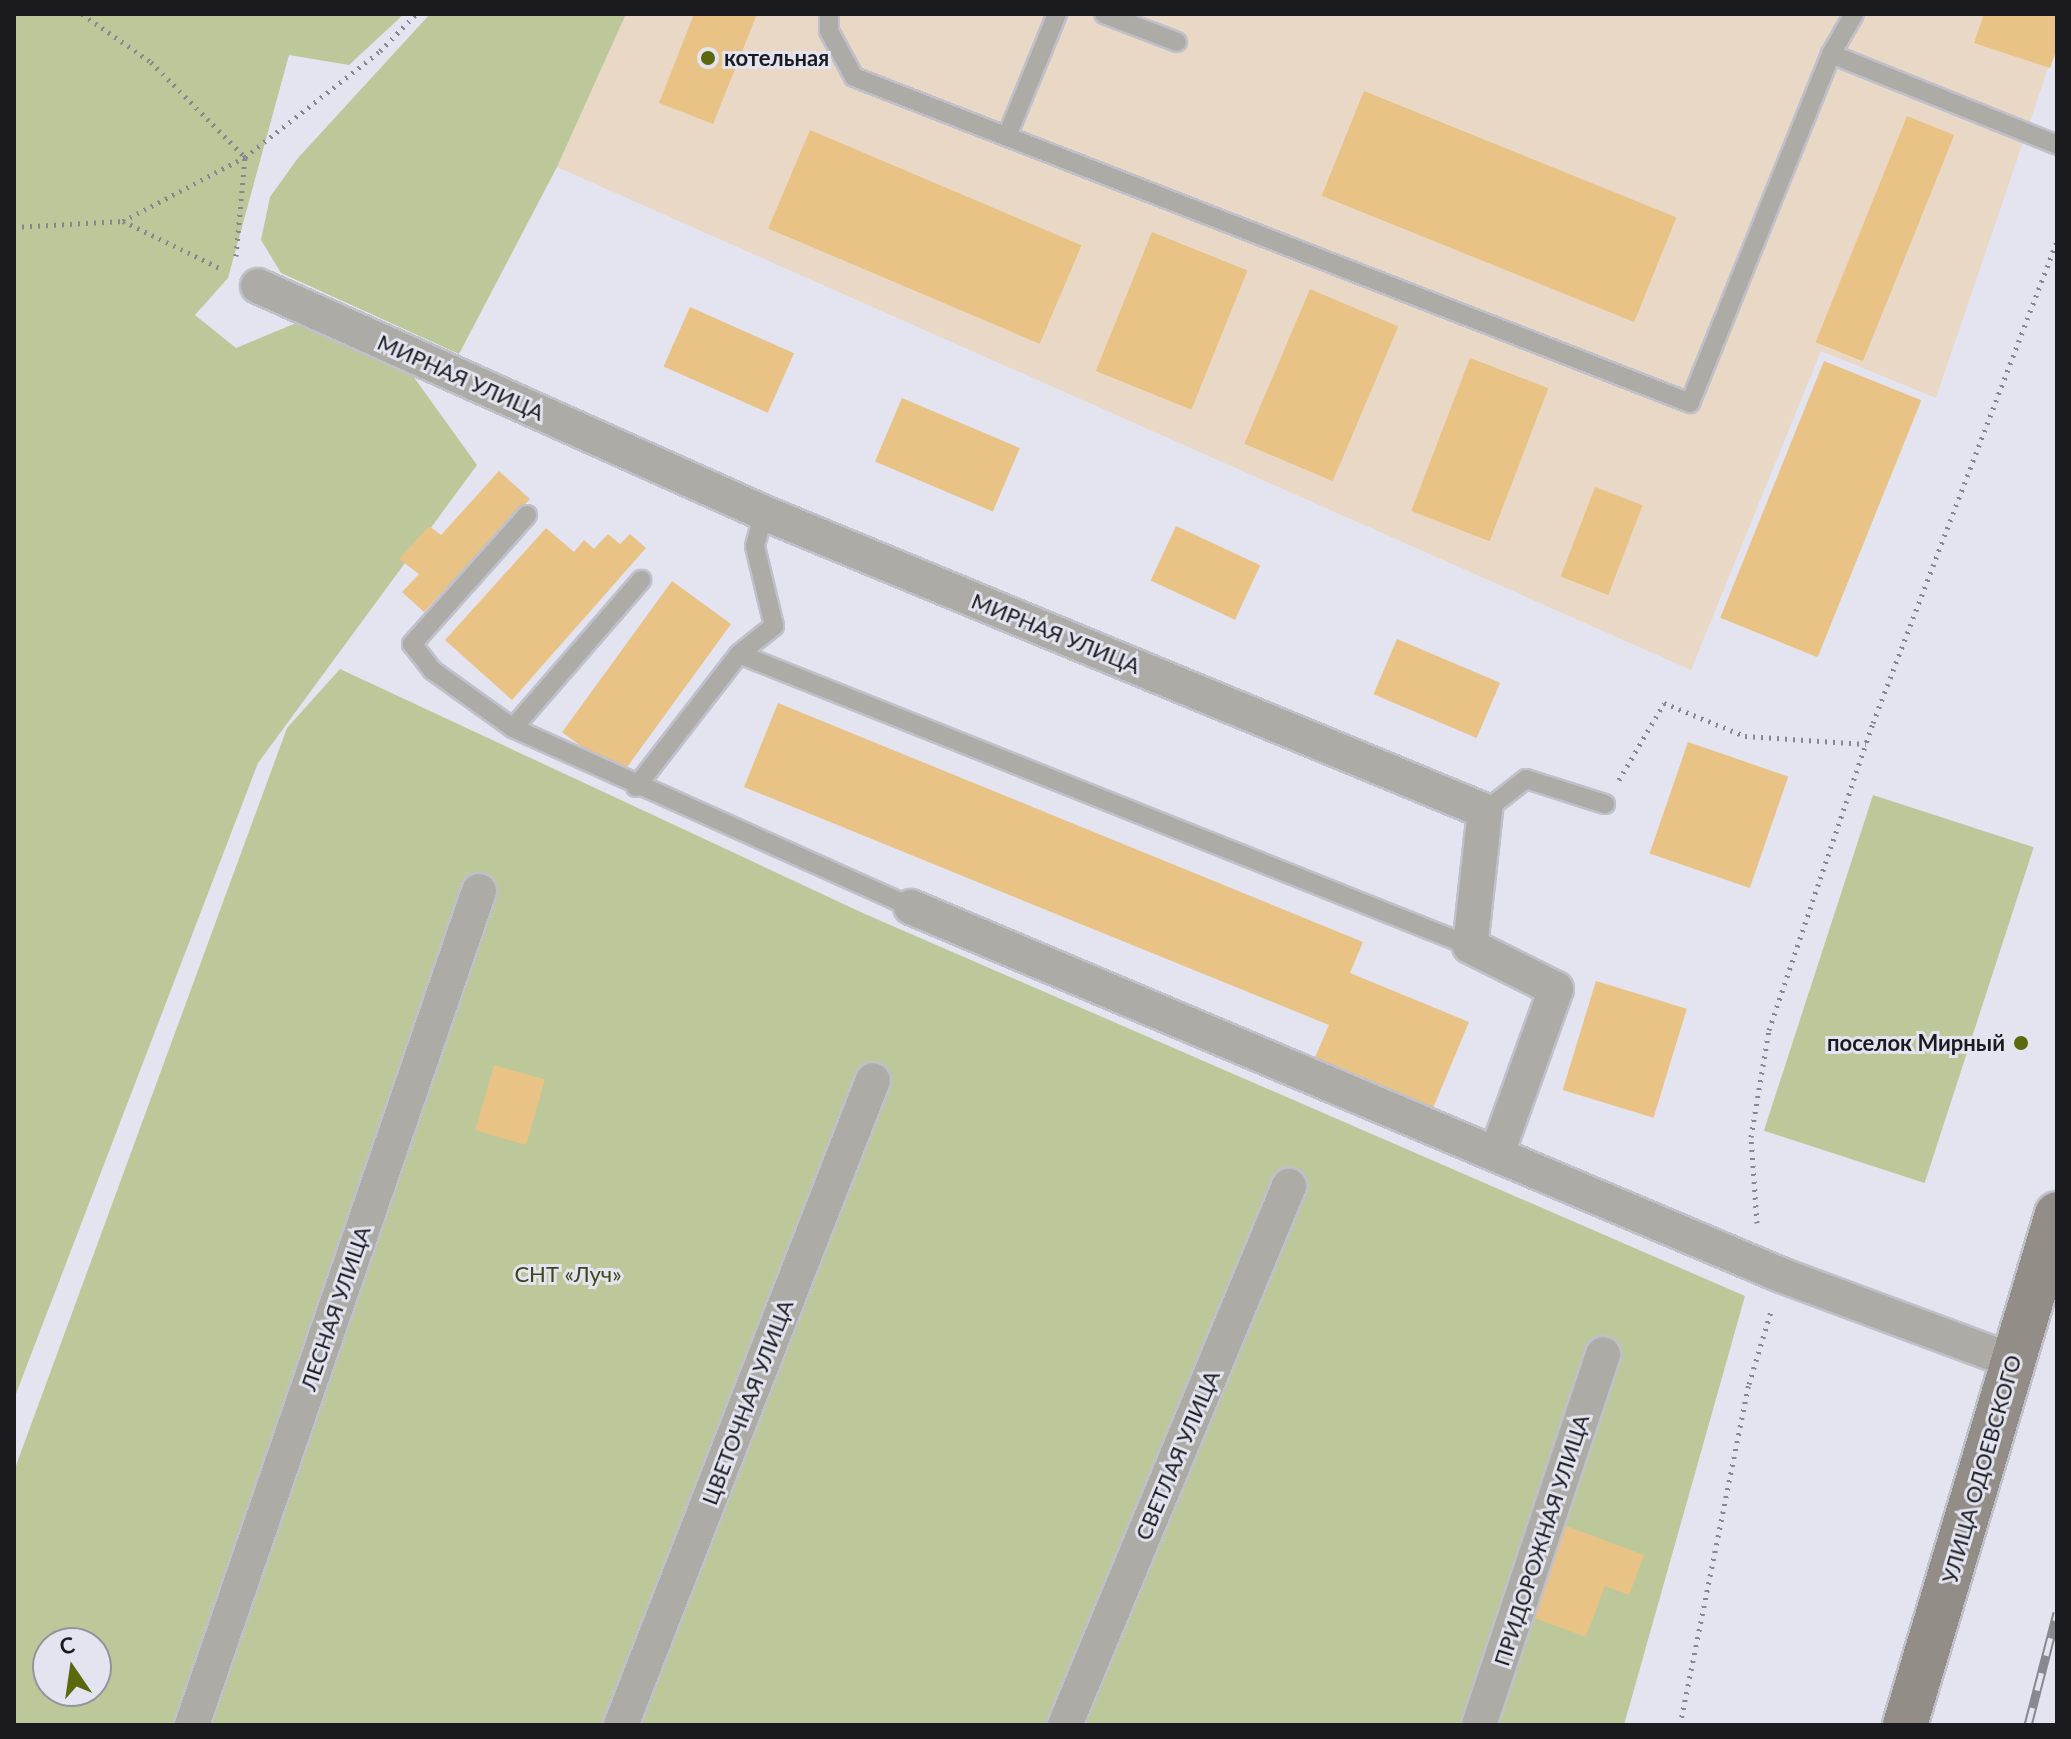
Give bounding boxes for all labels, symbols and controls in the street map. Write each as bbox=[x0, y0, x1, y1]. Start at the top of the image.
place label: котельная bbox=[724, 45, 829, 71]
marker: котельная bbox=[699, 49, 717, 67]
street label: МИРНАЯ УЛИЦА bbox=[374, 328, 548, 426]
street label: МИРНАЯ УЛИЦА bbox=[968, 587, 1144, 679]
place label: поселок Мирный bbox=[1827, 1030, 2005, 1056]
marker: поселок Мирный bbox=[2012, 1034, 2030, 1052]
street label: ЛЕСНАЯ УЛИЦА bbox=[294, 1222, 376, 1394]
park label: СНТ «Луч» bbox=[514, 1261, 622, 1287]
street label: ЦВЕТОЧНАЯ УЛИЦА bbox=[696, 1296, 798, 1508]
street label: УЛИЦА ОДОЕВСКОГО bbox=[1936, 1352, 2026, 1586]
street label: СВЕТЛАЯ УЛИЦА bbox=[1129, 1366, 1225, 1544]
street label: ПРИДОРОЖНАЯ УЛИЦА bbox=[1488, 1411, 1594, 1669]
north arrow bbox=[32, 1627, 112, 1707]
text: С bbox=[57, 1630, 77, 1660]

